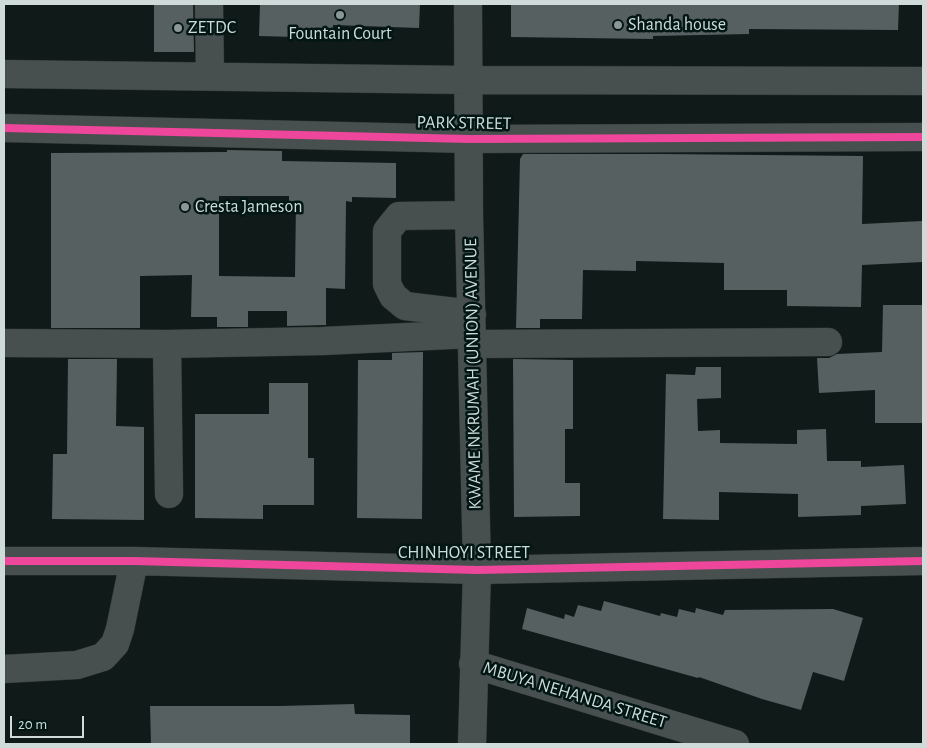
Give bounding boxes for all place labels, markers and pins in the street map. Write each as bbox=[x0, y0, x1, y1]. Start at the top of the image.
marker: Fountain Court bbox=[334, 9, 346, 21]
place label: Shanda house bbox=[628, 14, 726, 36]
place label: ZETDC bbox=[188, 17, 236, 39]
marker: Shanda house bbox=[612, 19, 624, 31]
marker: ZETDC bbox=[172, 22, 184, 34]
place label: Fountain Court bbox=[288, 23, 392, 45]
place label: Cresta Jameson bbox=[195, 196, 302, 218]
marker: Cresta Jameson bbox=[179, 201, 191, 213]

